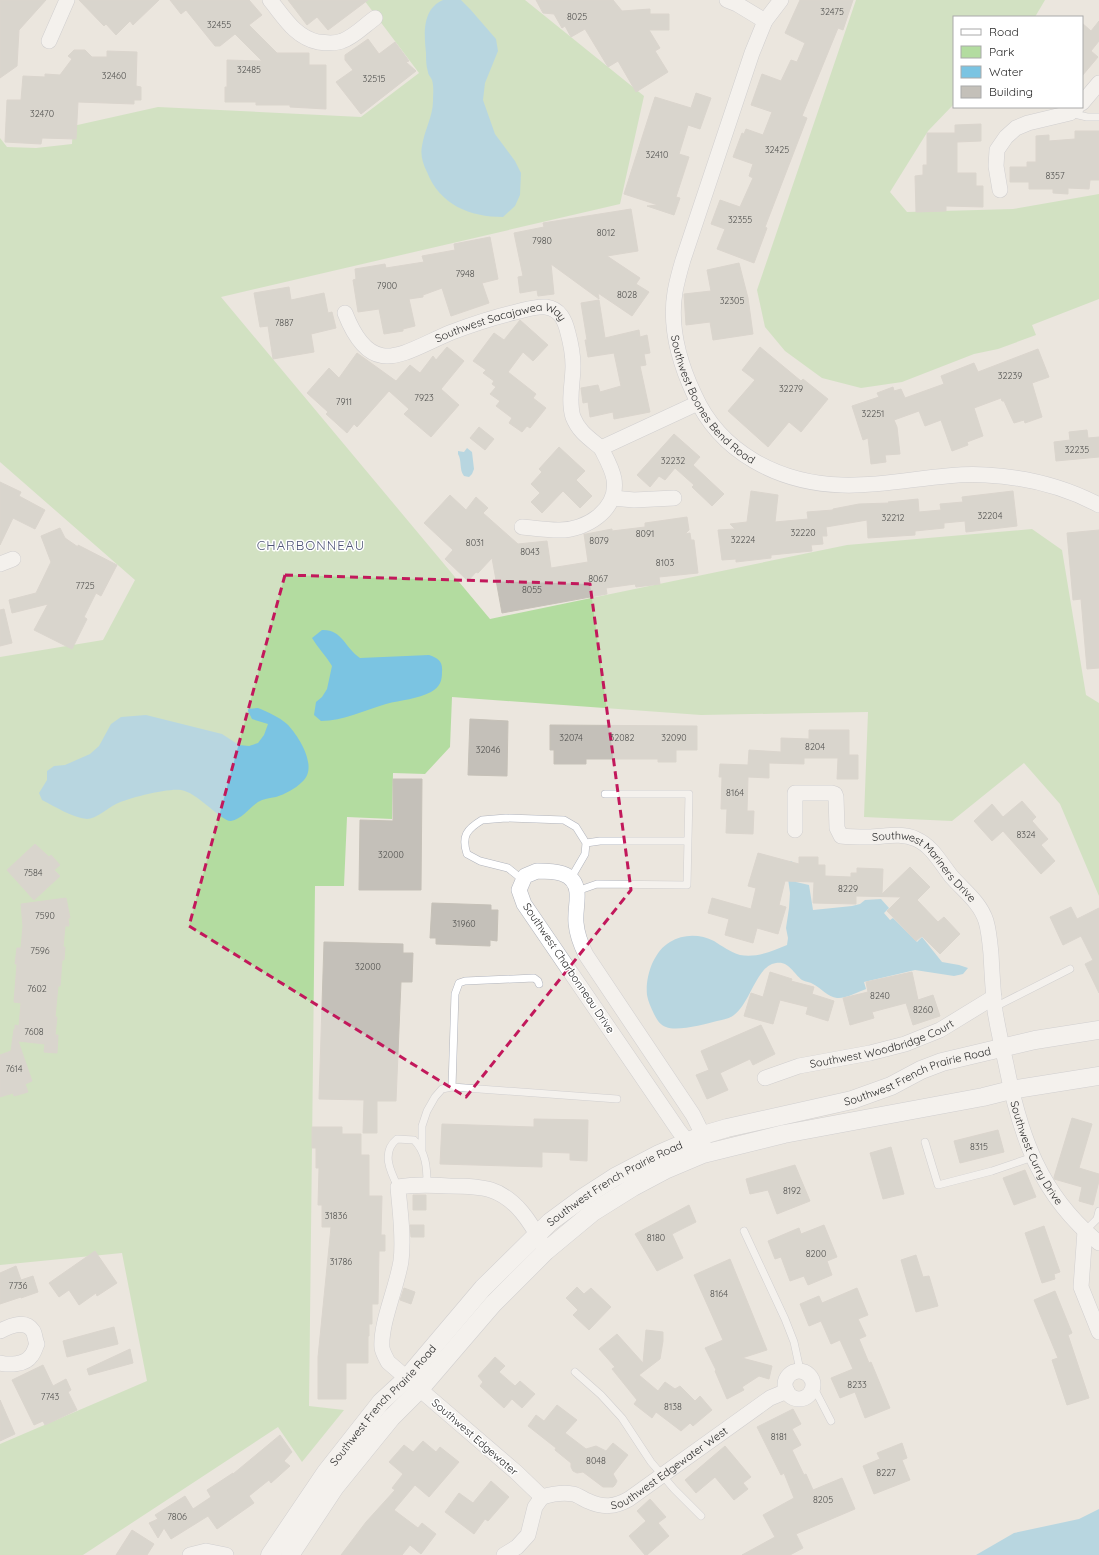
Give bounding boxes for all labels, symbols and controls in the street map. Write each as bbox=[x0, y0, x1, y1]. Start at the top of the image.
house number: 32475 bbox=[820, 6, 844, 17]
house number: 8025 bbox=[567, 11, 587, 22]
legend bbox=[953, 16, 1083, 108]
house number: 32455 bbox=[207, 19, 231, 30]
text: Road bbox=[989, 24, 1019, 39]
text: Park bbox=[989, 44, 1014, 59]
house number: 32485 bbox=[237, 64, 261, 75]
text: Water bbox=[989, 64, 1024, 79]
house number: 32460 bbox=[102, 70, 126, 81]
house number: 32515 bbox=[363, 73, 386, 84]
text: Building bbox=[989, 84, 1033, 99]
house number: 32470 bbox=[30, 108, 54, 119]
house number: 32425 bbox=[765, 144, 789, 155]
house number: 32410 bbox=[646, 149, 668, 160]
house number: 8357 bbox=[1045, 170, 1065, 181]
house number: 32355 bbox=[728, 214, 752, 225]
house number: 8012 bbox=[597, 227, 615, 238]
house number: 7980 bbox=[532, 235, 552, 246]
house number: 7948 bbox=[455, 268, 475, 279]
house number: 7900 bbox=[377, 280, 397, 291]
house number: 8028 bbox=[617, 289, 637, 300]
house number: 32305 bbox=[720, 295, 744, 306]
street label: Southwest Sacajawea Way bbox=[433, 300, 570, 346]
house number: 7887 bbox=[275, 317, 294, 328]
street label: Southwest Boones Bend Road bbox=[668, 334, 758, 467]
house number: 32239 bbox=[998, 370, 1022, 381]
house number: 32279 bbox=[779, 383, 803, 394]
house number: 7923 bbox=[414, 392, 434, 403]
house number: 7911 bbox=[336, 396, 352, 407]
house number: 32251 bbox=[862, 408, 884, 419]
house number: 32235 bbox=[1065, 444, 1089, 455]
house number: 32232 bbox=[661, 455, 685, 466]
house number: 32204 bbox=[978, 510, 1003, 521]
house number: 32212 bbox=[881, 512, 905, 523]
house number: 32220 bbox=[790, 527, 816, 538]
house number: 8091 bbox=[636, 528, 654, 539]
house number: 32224 bbox=[731, 534, 755, 545]
house number: 8079 bbox=[589, 535, 609, 546]
district label: CHARBONNEAU bbox=[257, 537, 365, 553]
house number: 8031 bbox=[466, 537, 484, 548]
house number: 8043 bbox=[520, 546, 540, 557]
house number: 8103 bbox=[656, 557, 674, 568]
house number: 8067 bbox=[588, 573, 608, 584]
house number: 7725 bbox=[75, 580, 95, 591]
house number: 8055 bbox=[522, 584, 542, 595]
house number: 32074 bbox=[559, 732, 583, 743]
house number: 32082 bbox=[610, 732, 634, 743]
house number: 32090 bbox=[661, 732, 687, 743]
house number: 8204 bbox=[805, 741, 825, 752]
house number: 32046 bbox=[476, 744, 500, 755]
house number: 8164 bbox=[726, 787, 744, 798]
street label: Southwest Mariners Drive bbox=[871, 828, 979, 905]
house number: 8324 bbox=[1016, 829, 1036, 840]
house number: 32000 bbox=[378, 849, 404, 860]
house number: 7584 bbox=[23, 867, 43, 878]
house number: 8229 bbox=[838, 883, 858, 894]
street label: Southwest Charbonneau Drive bbox=[520, 900, 618, 1036]
house number: 7590 bbox=[35, 910, 55, 921]
house number: 31960 bbox=[452, 918, 476, 929]
house number: 7596 bbox=[30, 945, 50, 956]
house number: 32000 bbox=[355, 961, 381, 972]
house number: 7602 bbox=[27, 983, 47, 994]
house number: 8240 bbox=[870, 990, 890, 1001]
house number: 8260 bbox=[913, 1004, 933, 1015]
street label: Southwest Woodbridge Court bbox=[809, 1016, 957, 1071]
house number: 7608 bbox=[24, 1026, 44, 1037]
street label: Southwest French Prairie Road bbox=[842, 1044, 992, 1109]
house number: 7614 bbox=[5, 1063, 23, 1074]
street label: Southwest Curry Drive bbox=[1007, 1099, 1066, 1208]
street label: Southwest French Prairie Road bbox=[544, 1138, 685, 1229]
house number: 8315 bbox=[970, 1141, 988, 1152]
house number: 8192 bbox=[783, 1185, 801, 1196]
house number: 31836 bbox=[325, 1210, 347, 1221]
house number: 8180 bbox=[647, 1232, 665, 1243]
house number: 8200 bbox=[806, 1248, 826, 1259]
house number: 31786 bbox=[330, 1256, 352, 1267]
house number: 7736 bbox=[9, 1280, 28, 1291]
house number: 8164 bbox=[710, 1288, 728, 1299]
street label: Southwest French Prairie Road bbox=[327, 1342, 439, 1469]
house number: 8233 bbox=[847, 1379, 867, 1390]
house number: 7743 bbox=[41, 1391, 59, 1402]
street label: Southwest Edgewater bbox=[429, 1396, 522, 1479]
house number: 8138 bbox=[664, 1401, 682, 1412]
street label: Southwest Edgewater West bbox=[609, 1423, 731, 1512]
house number: 8181 bbox=[771, 1431, 787, 1442]
house number: 8048 bbox=[586, 1455, 606, 1466]
house number: 8227 bbox=[876, 1467, 896, 1478]
house number: 8205 bbox=[813, 1494, 833, 1505]
house number: 7806 bbox=[167, 1511, 187, 1522]

